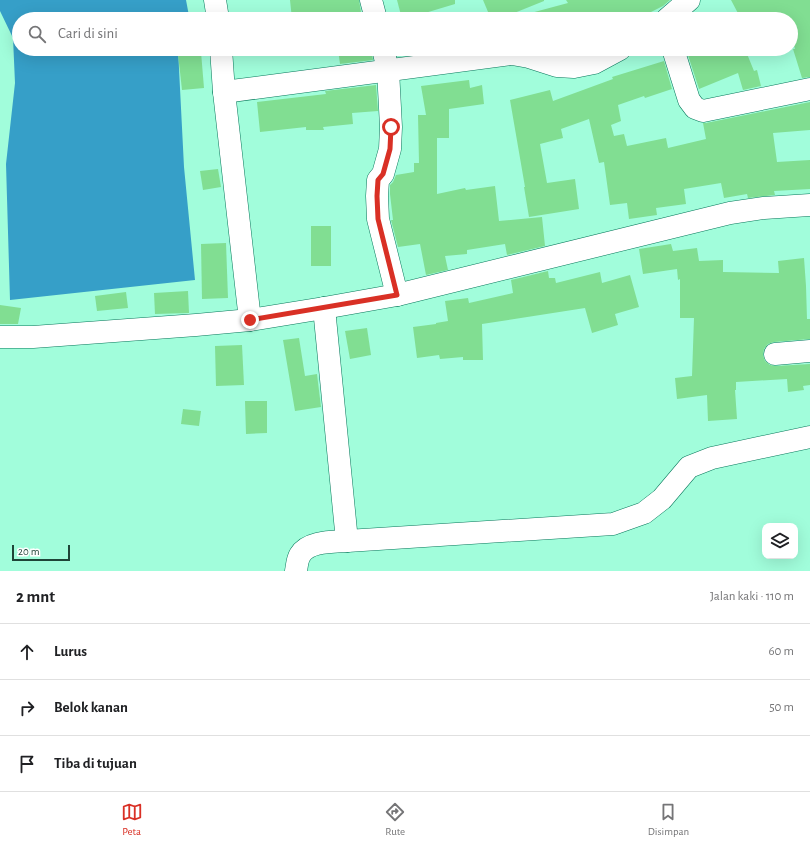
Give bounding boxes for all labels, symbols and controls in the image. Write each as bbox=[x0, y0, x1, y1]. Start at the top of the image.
search box bbox=[12, 12, 798, 56]
icon: search bbox=[26, 23, 48, 45]
text: Cari di sini bbox=[58, 26, 118, 41]
route start bbox=[382, 118, 400, 136]
route end bbox=[241, 311, 259, 329]
map controls bbox=[762, 523, 798, 559]
button: layers bbox=[762, 523, 798, 559]
scale bar bbox=[12, 543, 70, 562]
text: 20 m bbox=[18, 546, 39, 557]
text: 2 mnt bbox=[16, 588, 55, 605]
text: Jalan kaki · 110 m bbox=[710, 590, 794, 603]
icon: ahead bbox=[16, 641, 38, 663]
text: Lurus bbox=[54, 644, 87, 659]
text: 60 m bbox=[768, 645, 794, 658]
icon: right bbox=[16, 697, 38, 719]
text: Belok kanan bbox=[54, 700, 128, 715]
text: 50 m bbox=[769, 701, 794, 714]
icon: arrive bbox=[16, 753, 38, 775]
text: Tiba di tujuan bbox=[54, 756, 137, 771]
tab: Peta bbox=[121, 801, 143, 838]
tab: Rute bbox=[384, 801, 406, 838]
tab: Disimpan bbox=[648, 801, 689, 838]

